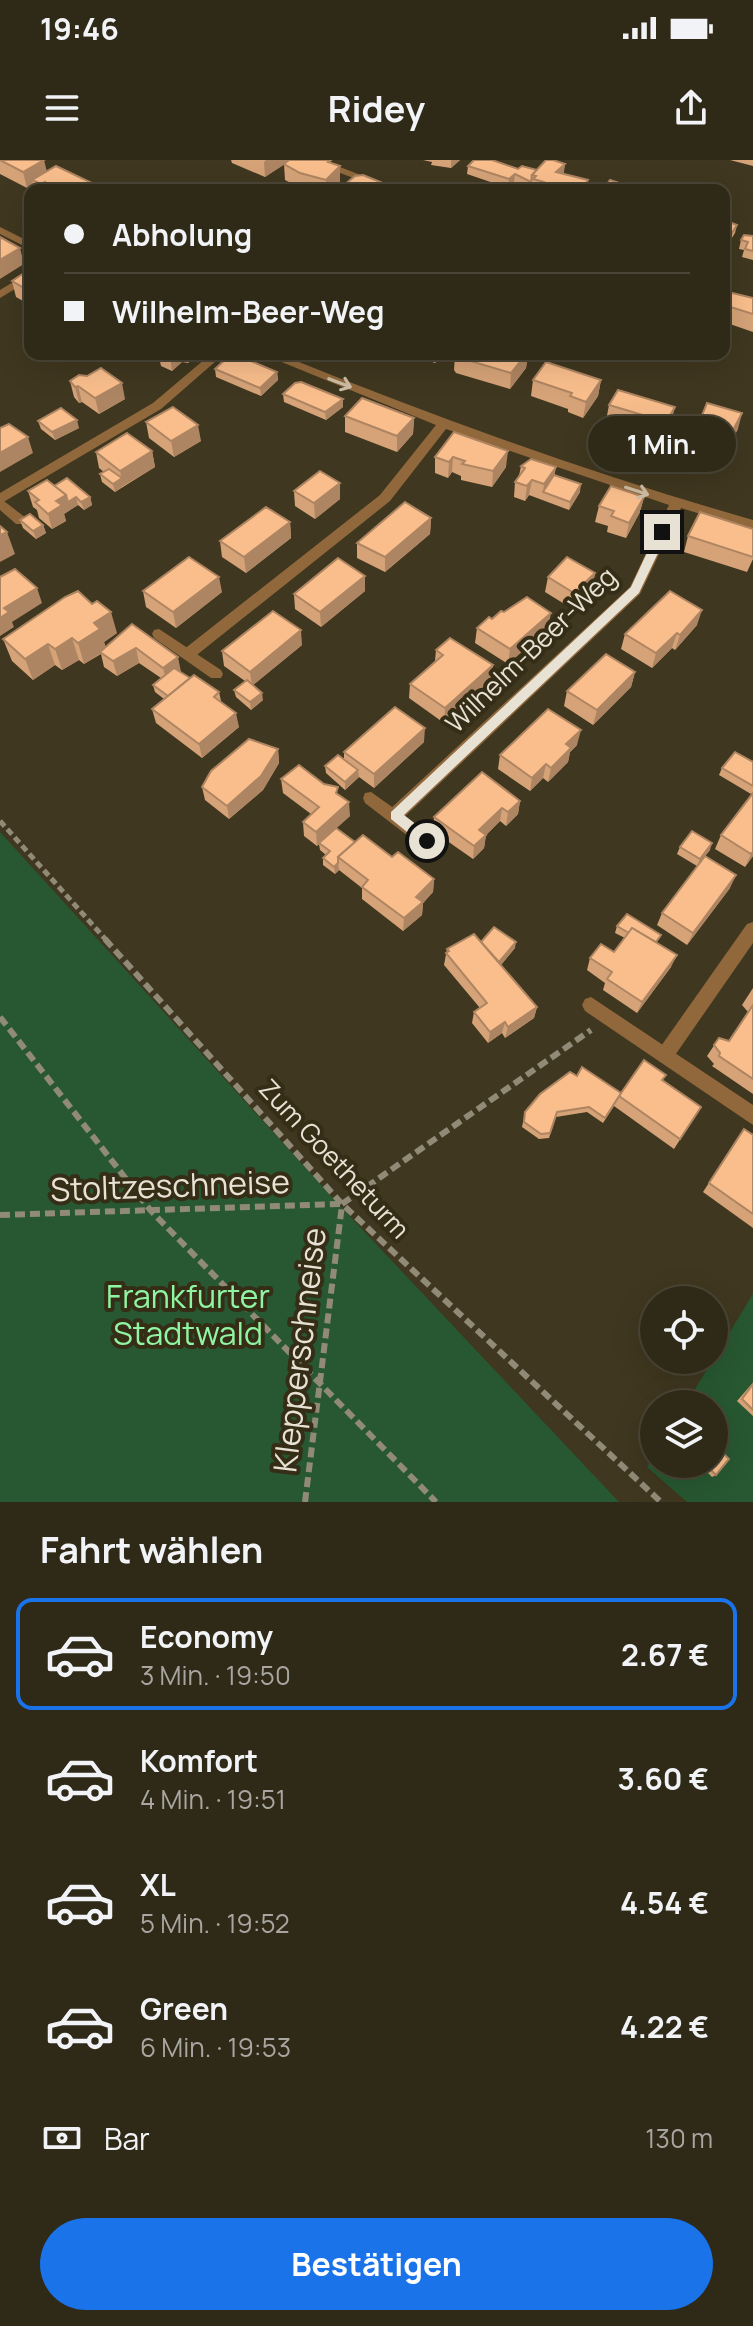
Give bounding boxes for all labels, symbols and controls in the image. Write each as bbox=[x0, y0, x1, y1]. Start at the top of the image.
text: 19:46 bbox=[40, 8, 119, 49]
text: Ridey bbox=[328, 84, 425, 133]
icon: menu bbox=[40, 86, 84, 130]
icon: share bbox=[669, 86, 713, 130]
text: Abholung bbox=[112, 214, 252, 255]
text: Wilhelm-Beer-Weg bbox=[112, 291, 385, 332]
one-way arrow bbox=[327, 377, 352, 391]
callout: 1 Min. bbox=[588, 416, 736, 472]
text: 1 Min. bbox=[627, 426, 697, 462]
one-way arrow bbox=[625, 484, 650, 499]
route end bbox=[644, 514, 680, 550]
street label: Wilhelm-Beer-Weg bbox=[437, 558, 624, 740]
route start bbox=[409, 823, 445, 859]
street label: Zum Goetheturm bbox=[251, 1071, 418, 1246]
street label: Stoltzeschneise bbox=[49, 1159, 290, 1211]
street label: Klepperschneise bbox=[262, 1225, 336, 1475]
park label: Frankfurter Stadtwald bbox=[106, 1274, 270, 1355]
map controls bbox=[640, 1286, 728, 1478]
button: locate bbox=[640, 1286, 728, 1374]
button: layers bbox=[640, 1390, 728, 1478]
text: Fahrt wählen bbox=[40, 1525, 263, 1574]
text: Economy bbox=[140, 1616, 273, 1657]
icon: car bbox=[44, 1618, 116, 1690]
text: 2.67 € bbox=[621, 1634, 709, 1675]
text: 3 Min. · 19:50 bbox=[140, 1657, 291, 1693]
text: Komfort bbox=[140, 1740, 258, 1781]
icon: car bbox=[44, 1742, 116, 1814]
text: 3.60 € bbox=[618, 1758, 709, 1799]
text: 4 Min. · 19:51 bbox=[140, 1781, 286, 1817]
text: XL bbox=[140, 1864, 176, 1905]
icon: car bbox=[44, 1866, 116, 1938]
text: 4.54 € bbox=[620, 1882, 709, 1923]
text: 5 Min. · 19:52 bbox=[140, 1905, 290, 1941]
text: Green bbox=[140, 1988, 228, 2029]
icon: car bbox=[44, 1990, 116, 2062]
text: 4.22 € bbox=[620, 2006, 709, 2047]
text: 6 Min. · 19:53 bbox=[140, 2029, 291, 2065]
icon: cash bbox=[40, 2116, 84, 2160]
text: Bar bbox=[104, 2118, 150, 2159]
text: 130 m bbox=[645, 2120, 713, 2156]
button: Bestätigen bbox=[40, 2218, 713, 2310]

